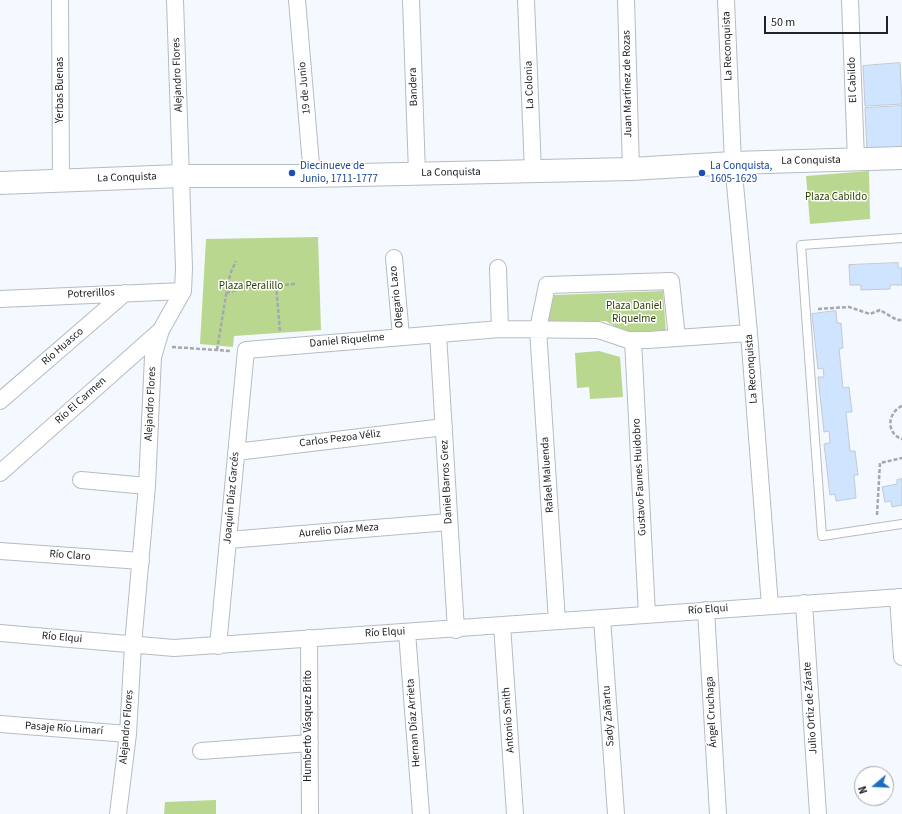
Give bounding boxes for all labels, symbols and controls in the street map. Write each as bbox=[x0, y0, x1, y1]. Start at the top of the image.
scale bar bbox=[766, 8, 890, 34]
street label: La Reconquista bbox=[720, 11, 736, 81]
text: 50 m bbox=[771, 14, 795, 31]
street label: Juan Martínez de Rozas bbox=[620, 30, 636, 138]
street label: Alejandro Flores bbox=[170, 38, 186, 112]
street label: Yerbas Buenas bbox=[54, 57, 68, 123]
street label: El Cabildo bbox=[846, 57, 860, 103]
street label: 19 de Junio bbox=[296, 61, 314, 115]
street label: La Colonia bbox=[523, 61, 537, 109]
street label: Bandera bbox=[407, 67, 421, 107]
street label: La Conquista bbox=[781, 154, 841, 168]
place label: Diecinueve de Junio, 1711-1777 bbox=[300, 160, 378, 186]
place label: La Conquista, 1605-1629 bbox=[710, 160, 772, 186]
street label: La Conquista bbox=[421, 166, 481, 180]
marker: Diecinueve de Junio, 1711-1777 bbox=[287, 168, 297, 178]
marker: La Conquista, 1605-1629 bbox=[697, 168, 707, 178]
street label: La Conquista bbox=[97, 170, 157, 186]
park label: Plaza Cabildo bbox=[805, 191, 867, 205]
street label: Olegario Lazo bbox=[387, 265, 407, 329]
park label: Plaza Peralillo bbox=[219, 280, 283, 294]
street label: Potrerillos bbox=[67, 286, 115, 302]
park label: Plaza Daniel Riquelme bbox=[606, 300, 662, 326]
street label: Río Huasco bbox=[39, 325, 87, 369]
street label: Daniel Riquelme bbox=[309, 331, 385, 351]
street label: La Reconquista bbox=[743, 334, 761, 404]
street label: Alejandro Flores bbox=[142, 366, 160, 442]
street label: Río El Carmen bbox=[53, 375, 109, 427]
street label: Gustavo Faunes Huidobro bbox=[630, 418, 650, 536]
street label: Carlos Pezoa Véliz bbox=[299, 427, 381, 451]
street label: Rafael Maluenda bbox=[539, 437, 557, 513]
street label: Daniel Barros Grez bbox=[438, 440, 456, 524]
street label: Joaquín Díaz Garcés bbox=[221, 451, 243, 545]
street label: Aurelio Díaz Meza bbox=[299, 521, 379, 541]
street label: Río Claro bbox=[49, 548, 91, 564]
street label: Río Elqui bbox=[687, 602, 729, 618]
street label: Río Elqui bbox=[364, 625, 406, 641]
street label: Río Elqui bbox=[41, 630, 83, 646]
street label: Julio Ortiz de Zárate bbox=[801, 661, 821, 755]
street label: Humberto Vásquez Brito bbox=[302, 670, 316, 782]
street label: Ángel Cruchaga bbox=[704, 676, 720, 748]
street label: Hernan Díaz Arrieta bbox=[404, 678, 424, 768]
street label: Sady Zañartu bbox=[600, 685, 618, 747]
street label: Antonio Smith bbox=[500, 687, 518, 753]
street label: Alejandro Flores bbox=[117, 689, 137, 765]
street label: Pasaje Río Limarí bbox=[25, 720, 103, 738]
north arrow bbox=[854, 766, 894, 806]
text: N bbox=[855, 784, 871, 796]

